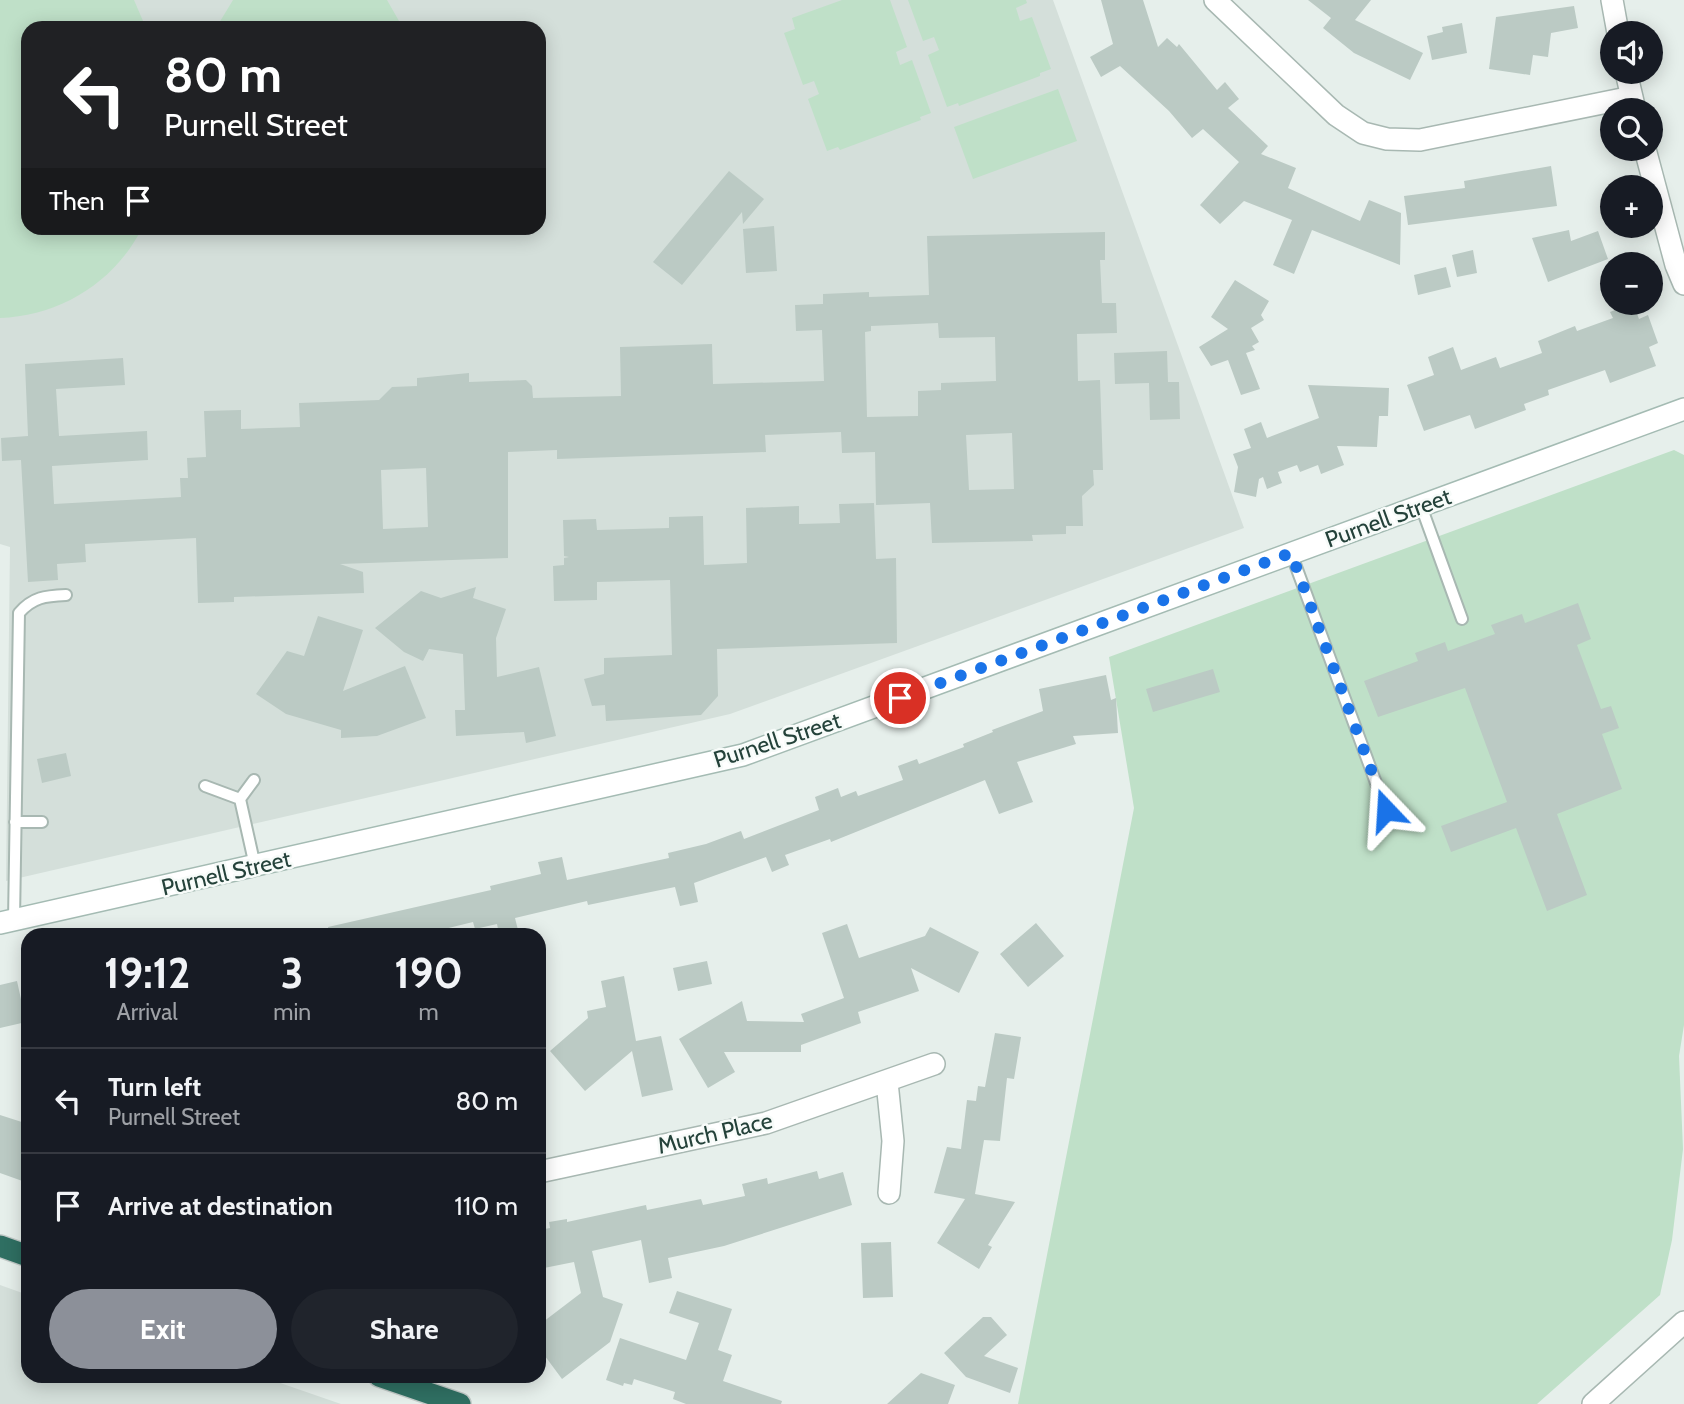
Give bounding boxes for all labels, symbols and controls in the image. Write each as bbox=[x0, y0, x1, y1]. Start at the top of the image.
map controls bbox=[1600, 21, 1663, 315]
button: sound bbox=[1600, 21, 1663, 84]
text: 80 m bbox=[164, 45, 282, 104]
icon: left bbox=[49, 49, 140, 140]
button: search bbox=[1600, 98, 1663, 161]
text: Purnell Street bbox=[164, 105, 348, 144]
button: + bbox=[1600, 175, 1663, 238]
icon: arrive bbox=[119, 182, 157, 220]
text: Then bbox=[49, 185, 105, 217]
button: − bbox=[1600, 252, 1663, 315]
street label: Purnell Street bbox=[1321, 482, 1455, 554]
pin bbox=[870, 668, 930, 728]
icon: arrive bbox=[881, 679, 919, 717]
street label: Purnell Street bbox=[710, 706, 844, 774]
position arrow bbox=[1349, 773, 1423, 847]
street label: Purnell Street bbox=[158, 844, 294, 902]
text: 19:12 bbox=[104, 947, 190, 999]
text: 3 bbox=[281, 947, 303, 999]
text: 190 bbox=[394, 947, 463, 999]
text: Arrival bbox=[116, 998, 178, 1026]
text: min bbox=[273, 998, 311, 1026]
text: m bbox=[418, 998, 439, 1026]
text: Turn left bbox=[108, 1071, 201, 1103]
icon: left bbox=[49, 1082, 87, 1120]
text: 80 m bbox=[455, 1085, 518, 1117]
text: Purnell Street bbox=[108, 1103, 240, 1131]
street label: Murch Place bbox=[655, 1106, 775, 1160]
icon: arrive bbox=[49, 1187, 87, 1225]
text: Arrive at destination bbox=[108, 1190, 333, 1222]
text: 110 m bbox=[454, 1190, 518, 1222]
button: Exit bbox=[49, 1289, 277, 1369]
button: Share bbox=[291, 1289, 518, 1369]

